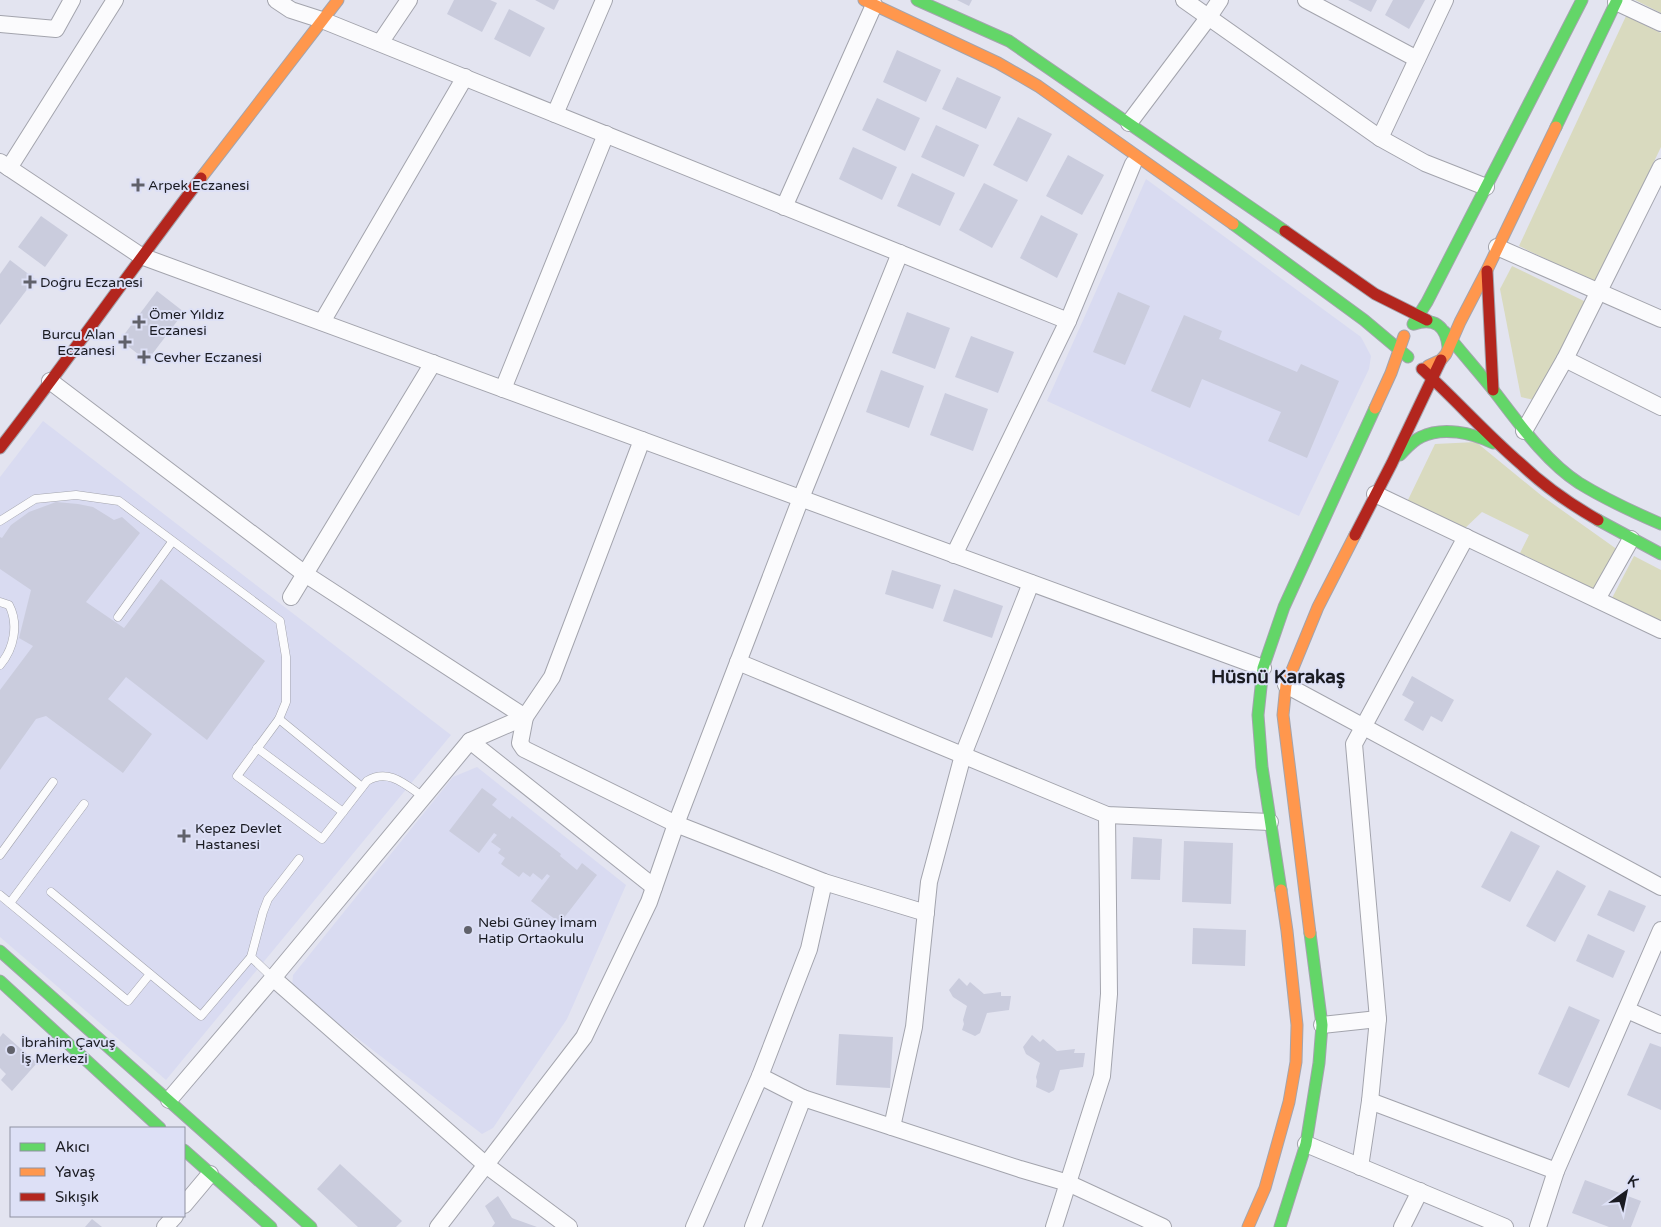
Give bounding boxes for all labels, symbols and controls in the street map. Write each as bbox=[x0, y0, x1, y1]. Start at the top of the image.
place label: Arpek Eczanesi bbox=[148, 177, 249, 194]
marker: Arpek Eczanesi bbox=[132, 179, 144, 191]
place label: Doğru Eczanesi bbox=[40, 274, 143, 291]
marker: Doğru Eczanesi bbox=[24, 276, 36, 288]
place label: Ömer Yıldız Eczanesi bbox=[149, 306, 224, 339]
marker: Ömer Yıldız Eczanesi bbox=[133, 316, 145, 328]
place label: Burcu Alan Eczanesi bbox=[42, 326, 115, 359]
marker: Burcu Alan Eczanesi bbox=[119, 336, 131, 348]
place label: Cevher Eczanesi bbox=[154, 349, 262, 366]
marker: Cevher Eczanesi bbox=[138, 351, 150, 363]
district label: Hüsnü Karakaş bbox=[1211, 666, 1345, 689]
place label: Kepez Devlet Hastanesi bbox=[195, 820, 283, 853]
marker: Kepez Devlet Hastanesi bbox=[177, 829, 191, 843]
place label: Nebi Güney İmam Hatip Ortaokulu bbox=[478, 914, 597, 947]
marker: Nebi Güney İmam Hatip Ortaokulu bbox=[462, 924, 474, 936]
place label: İbrahim Çavuş İş Merkezi bbox=[21, 1034, 116, 1067]
marker: İbrahim Çavuş İş Merkezi bbox=[5, 1044, 17, 1056]
legend bbox=[10, 1127, 185, 1217]
text: Akıcı bbox=[55, 1138, 90, 1156]
text: Yavaş bbox=[55, 1163, 95, 1181]
north arrow bbox=[1601, 1167, 1651, 1217]
text: K bbox=[1624, 1172, 1642, 1192]
text: Sıkışık bbox=[55, 1188, 99, 1206]

